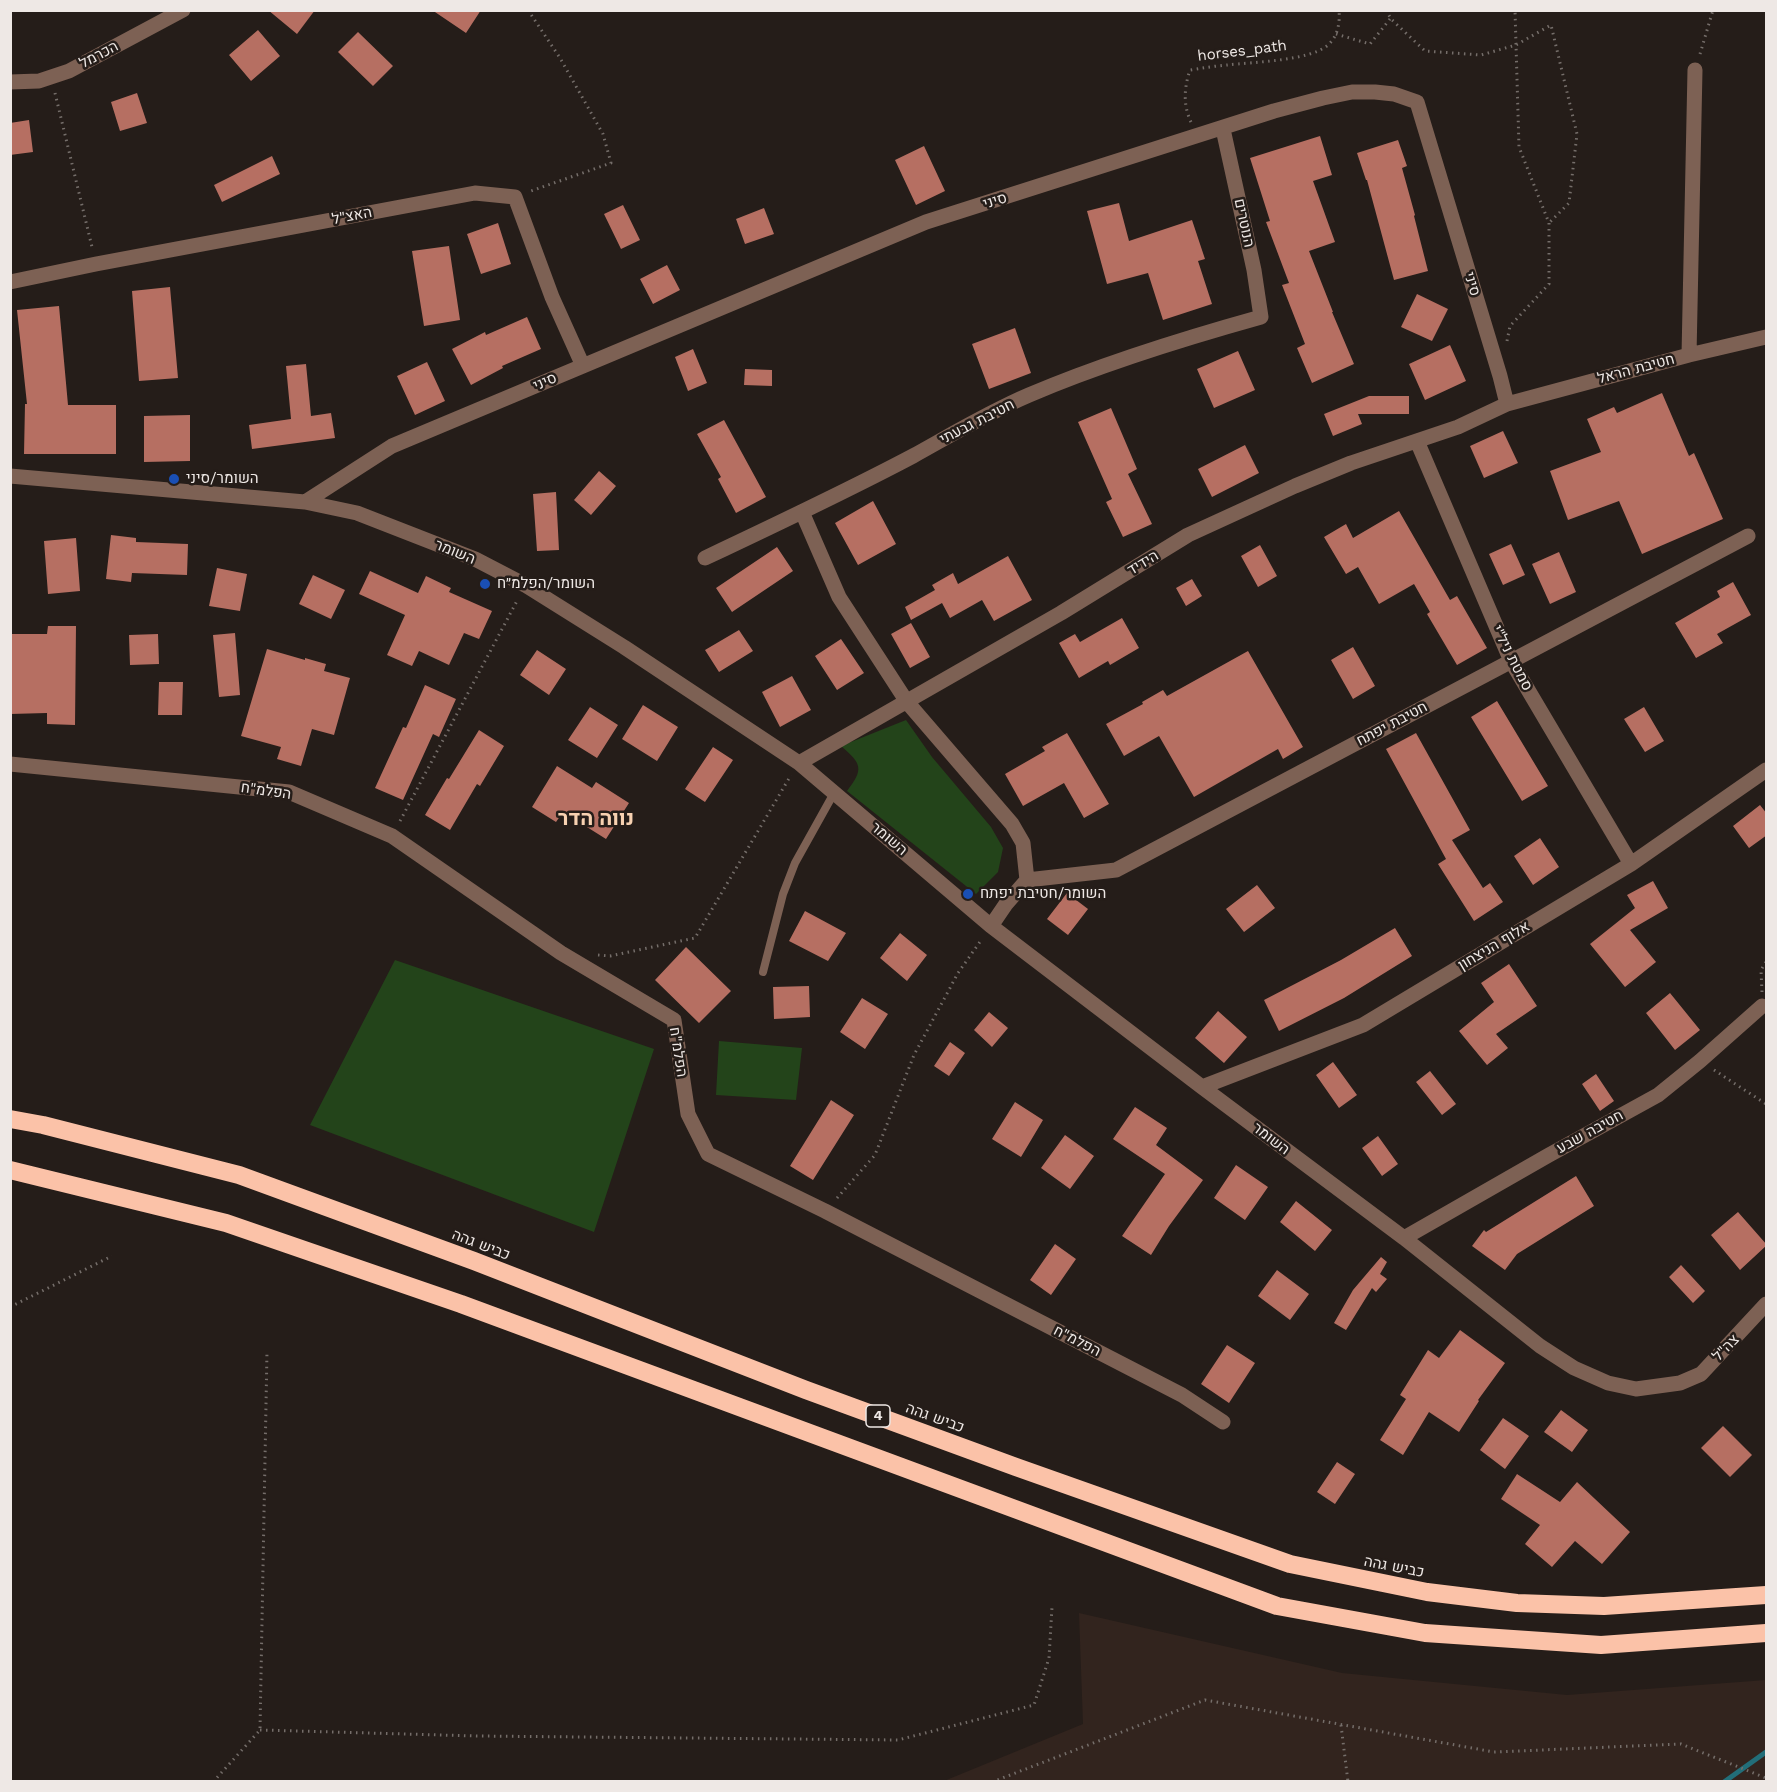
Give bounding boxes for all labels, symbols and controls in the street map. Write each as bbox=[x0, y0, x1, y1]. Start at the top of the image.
street label: הכרמל bbox=[76, 37, 122, 73]
street label: horses_path bbox=[1196, 37, 1288, 65]
street label: סיני bbox=[981, 189, 1009, 213]
street label: הנוטרים bbox=[1230, 197, 1258, 249]
street label: האצ"ל bbox=[330, 203, 374, 229]
street label: סיני bbox=[1460, 270, 1484, 298]
street label: חטיבת הראל bbox=[1596, 350, 1676, 388]
street label: סיני bbox=[530, 369, 560, 395]
street label: חטיבת גבעתי bbox=[937, 395, 1017, 449]
place label: השומר/סיני bbox=[186, 470, 259, 488]
marker: השומר/סיני bbox=[167, 472, 181, 486]
street label: השומר bbox=[432, 536, 478, 568]
street label: הידיד bbox=[1124, 547, 1162, 579]
place label: השומר/הפלמ״ח bbox=[497, 575, 595, 593]
marker: השומר/הפלמ״ח bbox=[478, 577, 492, 591]
street label: סמטת ניל"י bbox=[1488, 622, 1536, 694]
street label: חטיבת יפתח bbox=[1353, 698, 1431, 750]
street label: הפלמ"ח bbox=[240, 779, 292, 803]
district label: נווה הדר bbox=[558, 806, 634, 832]
street label: השומר bbox=[867, 819, 911, 859]
place label: השומר/חטיבת יפתח bbox=[980, 885, 1106, 903]
marker: השומר/חטיבת יפתח bbox=[961, 887, 975, 901]
street label: אלוף הניצחון bbox=[1455, 918, 1533, 974]
street label: הפלמ"ח bbox=[665, 1026, 691, 1078]
street label: חטיבה שבע bbox=[1554, 1106, 1626, 1158]
street label: השומר bbox=[1249, 1119, 1293, 1159]
street label: כביש גהה bbox=[449, 1226, 513, 1264]
street label: הפלמ"ח bbox=[1050, 1321, 1104, 1361]
street label: צה"ל bbox=[1709, 1331, 1743, 1365]
street label: כביש גהה bbox=[903, 1399, 967, 1437]
road number: 4 bbox=[866, 1405, 890, 1427]
street label: כביש גהה bbox=[1362, 1552, 1426, 1582]

